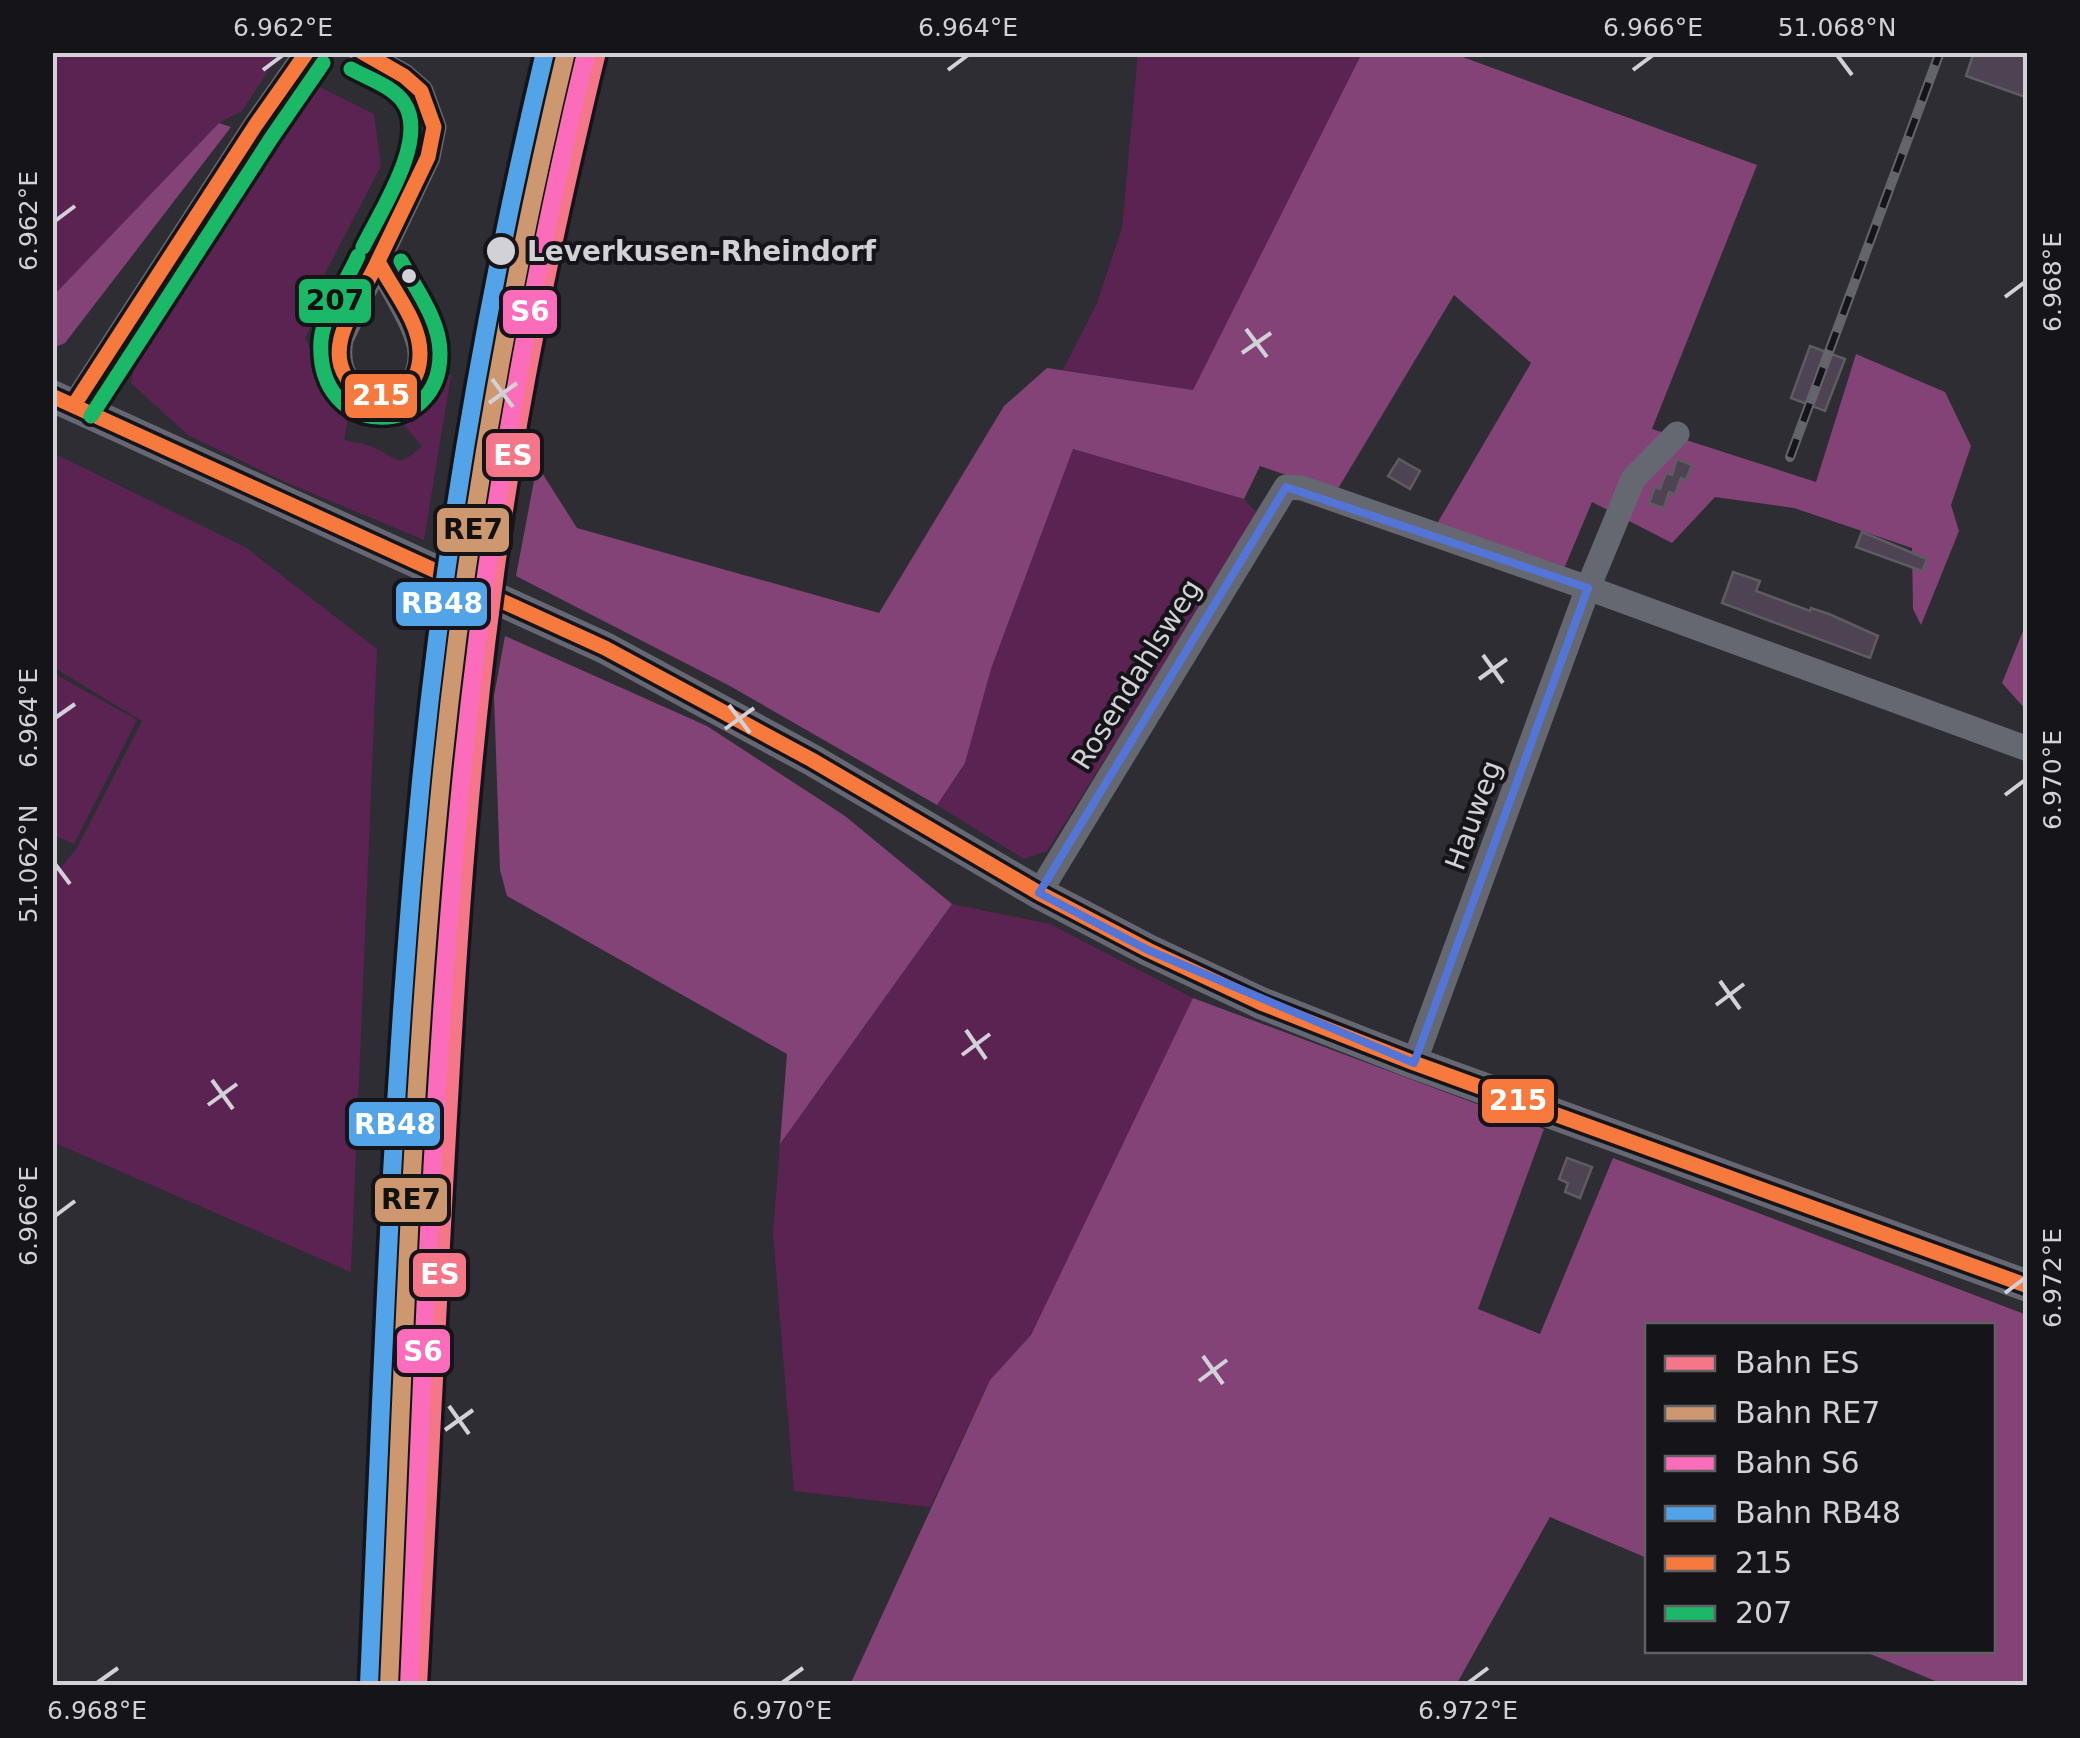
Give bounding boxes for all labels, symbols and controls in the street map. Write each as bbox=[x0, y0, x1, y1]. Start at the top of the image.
text: 6.962°E bbox=[233, 13, 333, 42]
text: 6.964°E bbox=[918, 13, 1018, 42]
text: 6.966°E bbox=[1603, 13, 1703, 42]
text: 51.068°N bbox=[1778, 13, 1896, 42]
text: 6.962°E bbox=[14, 171, 43, 271]
text: 6.968°E bbox=[2038, 232, 2067, 332]
marker: Leverkusen-Rheindorf bbox=[484, 234, 518, 268]
place label: Leverkusen-Rheindorf bbox=[527, 235, 877, 268]
unlabelled marker bbox=[399, 266, 419, 286]
line badge: 207 bbox=[297, 277, 373, 325]
text: 207 bbox=[306, 284, 364, 317]
line badge: S6 bbox=[501, 288, 559, 336]
text: S6 bbox=[510, 295, 550, 328]
line badge: 215 bbox=[343, 372, 419, 420]
text: 215 bbox=[352, 379, 410, 412]
line badge: ES bbox=[484, 431, 542, 479]
text: ES bbox=[493, 439, 533, 472]
line badge: RE7 bbox=[435, 506, 511, 554]
text: RE7 bbox=[443, 513, 503, 546]
street label: Rosendahlsweg bbox=[1065, 573, 1208, 775]
line badge: RB48 bbox=[394, 580, 489, 628]
text: RB48 bbox=[401, 587, 483, 620]
text: 6.964°E bbox=[14, 668, 43, 768]
text: 6.970°E bbox=[2038, 730, 2067, 830]
street label: Hauweg bbox=[1438, 756, 1508, 874]
text: 51.062°N bbox=[14, 805, 43, 923]
line badge: 215 bbox=[1480, 1077, 1556, 1125]
text: 215 bbox=[1489, 1084, 1547, 1117]
line badge: RB48 bbox=[347, 1100, 442, 1148]
text: RB48 bbox=[354, 1108, 436, 1141]
text: 6.966°E bbox=[14, 1166, 43, 1266]
line badge: RE7 bbox=[373, 1176, 449, 1224]
text: RE7 bbox=[381, 1183, 441, 1216]
text: 6.972°E bbox=[2038, 1228, 2067, 1328]
line badge: ES bbox=[411, 1251, 468, 1299]
text: ES bbox=[420, 1258, 460, 1291]
legend bbox=[1645, 1323, 1995, 1653]
line badge: S6 bbox=[395, 1327, 452, 1375]
text: S6 bbox=[403, 1335, 443, 1368]
text: Bahn ES bbox=[1735, 1345, 1860, 1380]
text: Bahn RE7 bbox=[1735, 1395, 1880, 1430]
text: Bahn S6 bbox=[1735, 1445, 1860, 1480]
text: Bahn RB48 bbox=[1735, 1495, 1901, 1530]
text: 215 bbox=[1735, 1545, 1792, 1580]
text: 207 bbox=[1735, 1595, 1792, 1630]
text: 6.968°E bbox=[47, 1696, 147, 1725]
text: 6.970°E bbox=[732, 1696, 832, 1725]
text: 6.972°E bbox=[1418, 1696, 1518, 1725]

